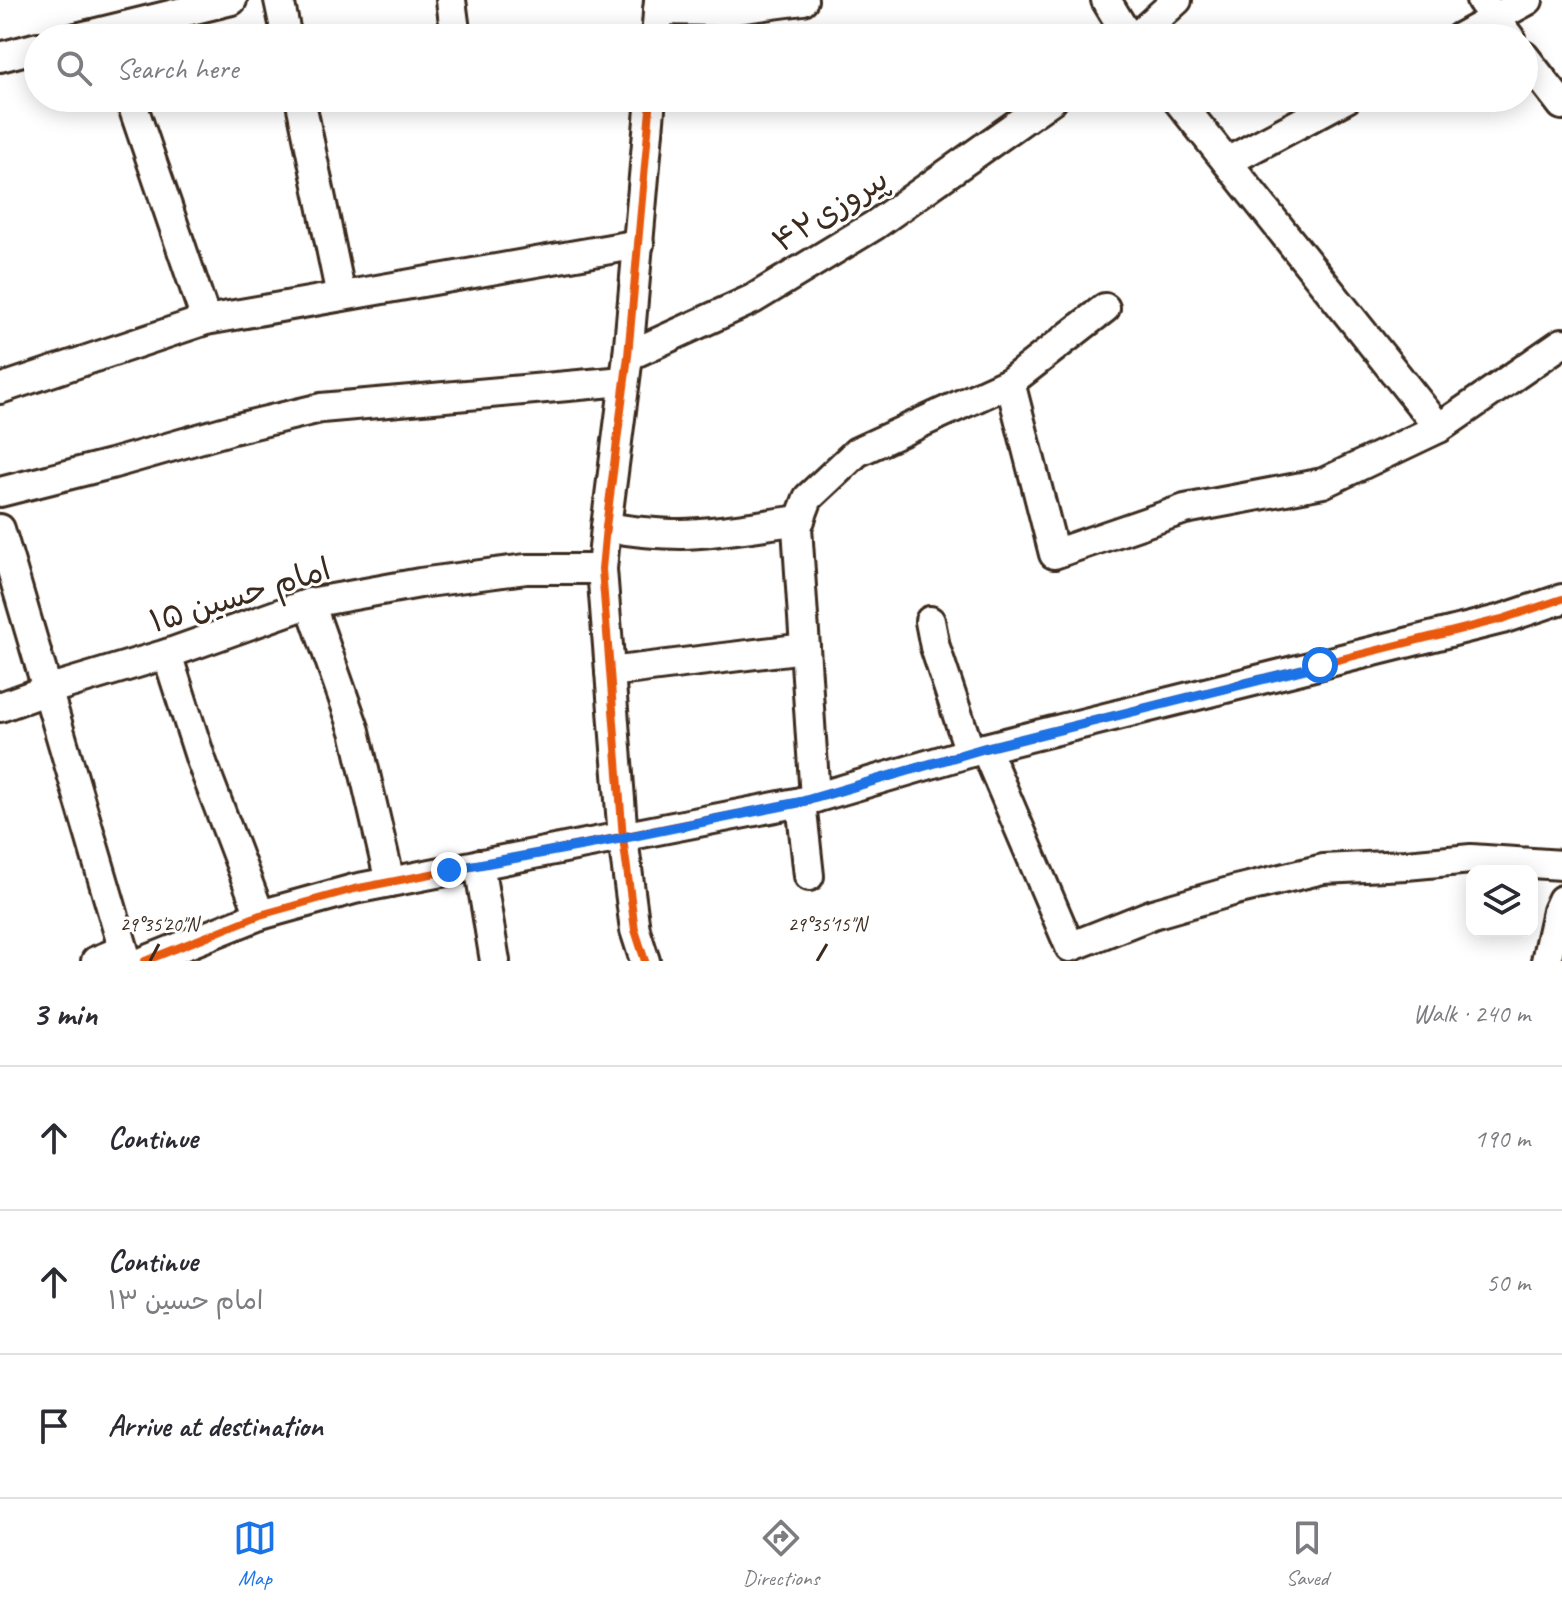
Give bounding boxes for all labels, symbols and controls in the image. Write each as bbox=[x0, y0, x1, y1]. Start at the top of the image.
search box bbox=[24, 24, 1538, 112]
icon: search bbox=[52, 46, 96, 90]
text: Search here bbox=[116, 49, 238, 87]
street label: پیروزی۴۲ bbox=[764, 158, 896, 262]
street label: امام حسین ۱۵ bbox=[145, 548, 336, 645]
route start bbox=[1302, 647, 1338, 683]
route end bbox=[431, 852, 467, 888]
map controls bbox=[1466, 865, 1538, 937]
button: layers bbox=[1466, 865, 1538, 937]
text: 29°35'20"N bbox=[120, 912, 201, 937]
text: 29°35'15"N bbox=[788, 912, 869, 937]
text: 3 min bbox=[32, 992, 97, 1035]
text: Walk · 240 m bbox=[1413, 997, 1530, 1030]
icon: ahead bbox=[32, 1116, 76, 1160]
text: Continue bbox=[108, 1119, 198, 1157]
text: 190 m bbox=[1474, 1122, 1530, 1155]
text: Continue bbox=[108, 1242, 198, 1280]
icon: ahead bbox=[32, 1260, 76, 1304]
text: 50 m bbox=[1486, 1266, 1530, 1299]
text: امام حسین ۱۳ bbox=[108, 1284, 263, 1317]
icon: arrive bbox=[32, 1404, 76, 1448]
text: Arrive at destination bbox=[108, 1407, 323, 1445]
tab: Map bbox=[233, 1516, 277, 1592]
tab: Directions bbox=[743, 1516, 819, 1592]
tab: Saved bbox=[1285, 1516, 1329, 1592]

